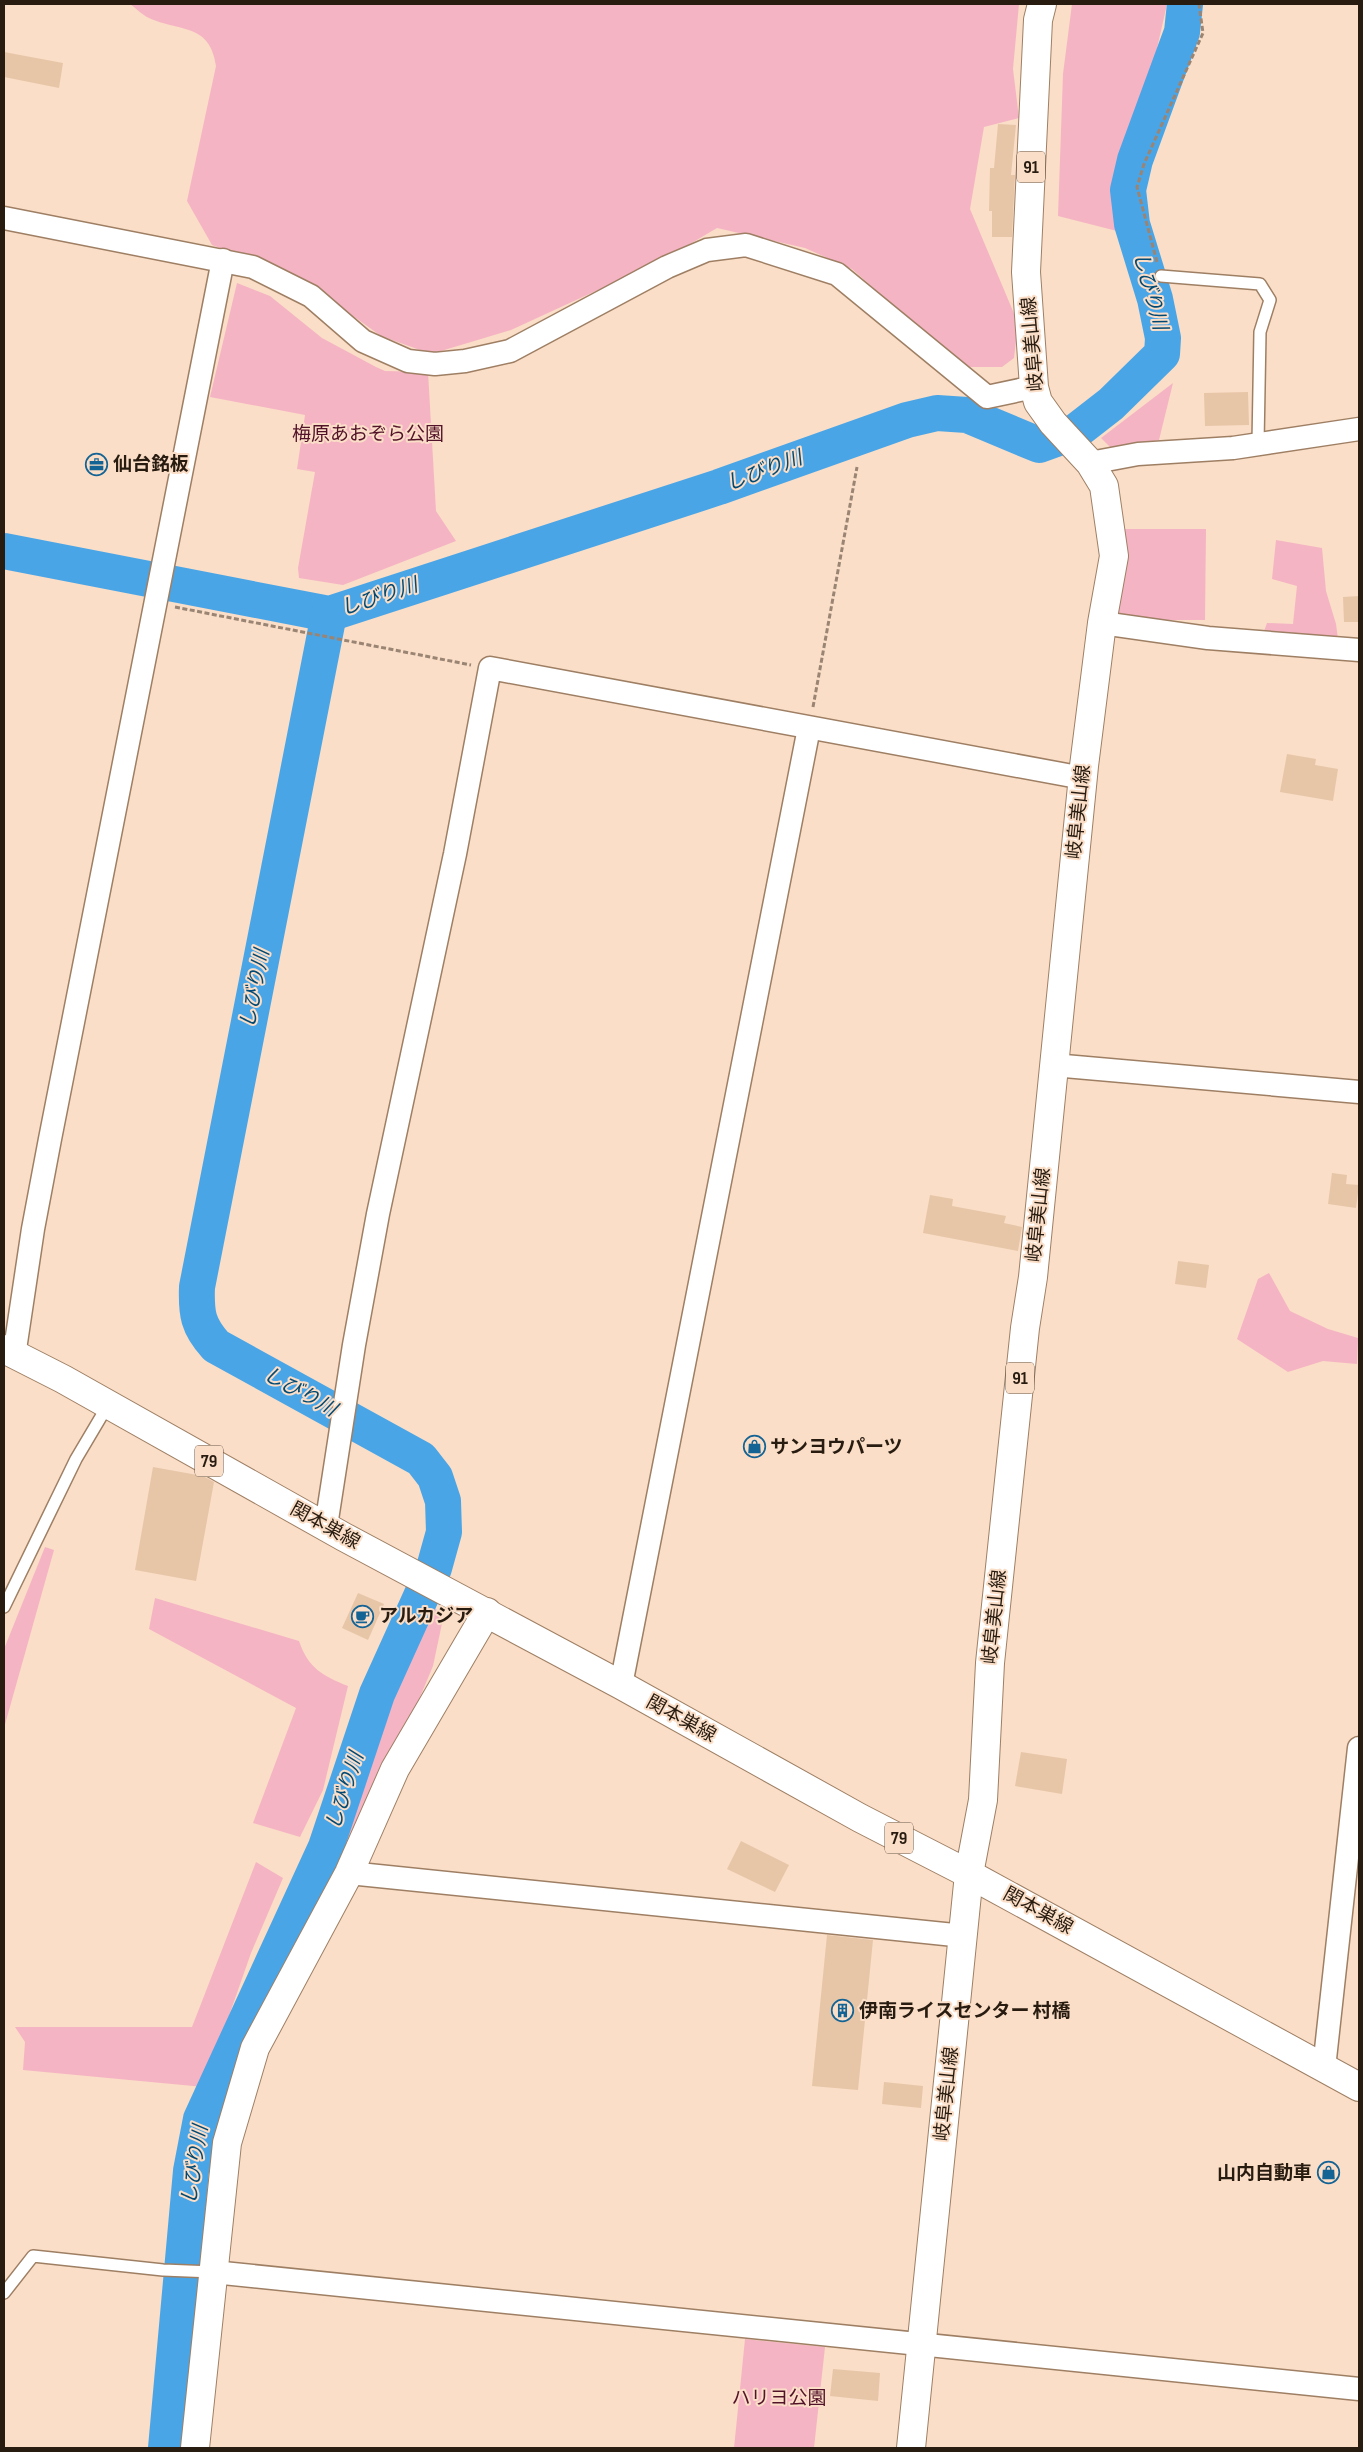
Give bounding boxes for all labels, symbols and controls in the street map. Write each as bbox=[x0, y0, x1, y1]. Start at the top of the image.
road number: 91 bbox=[1017, 152, 1045, 182]
water label: しびり川 bbox=[1128, 249, 1172, 335]
street label: 岐阜美山線 bbox=[1017, 296, 1049, 392]
park label: 梅原あおぞら公園 bbox=[292, 423, 444, 446]
water label: しびり川 bbox=[722, 445, 808, 496]
office icon: 仙台銘板 bbox=[85, 452, 109, 476]
place label: 仙台銘板 bbox=[113, 453, 189, 476]
water label: しびり川 bbox=[337, 573, 423, 621]
street label: 岐阜美山線 bbox=[1063, 764, 1095, 860]
water label: しびり川 bbox=[236, 945, 275, 1031]
street label: 岐阜美山線 bbox=[1023, 1167, 1055, 1263]
water label: しびり川 bbox=[259, 1362, 343, 1423]
road number: 91 bbox=[1006, 1362, 1034, 1394]
shop icon: サンヨウパーツ bbox=[742, 1435, 766, 1459]
place label: サンヨウパーツ bbox=[770, 1436, 903, 1459]
road number: 79 bbox=[195, 1445, 223, 1476]
street label: 関本巣線 bbox=[286, 1498, 364, 1554]
street label: 岐阜美山線 bbox=[979, 1569, 1011, 1665]
cafe icon: アルカジア bbox=[351, 1604, 375, 1628]
place label: アルカジア bbox=[379, 1605, 473, 1628]
street label: 関本巣線 bbox=[642, 1691, 720, 1747]
water label: しびり川 bbox=[321, 1747, 369, 1833]
road number: 79 bbox=[885, 1822, 913, 1854]
street label: 関本巣線 bbox=[999, 1883, 1077, 1939]
building icon: 伊南ライスセンター 村橋 bbox=[831, 1999, 855, 2023]
place label: 伊南ライスセンター 村橋 bbox=[859, 2000, 1070, 2023]
street label: 岐阜美山線 bbox=[931, 2046, 963, 2142]
water label: しびり川 bbox=[177, 2122, 213, 2206]
shop icon: 山内自動車 bbox=[1316, 2161, 1340, 2185]
place label: 山内自動車 bbox=[1217, 2162, 1312, 2185]
park label: ハリヨ公園 bbox=[731, 2387, 827, 2410]

